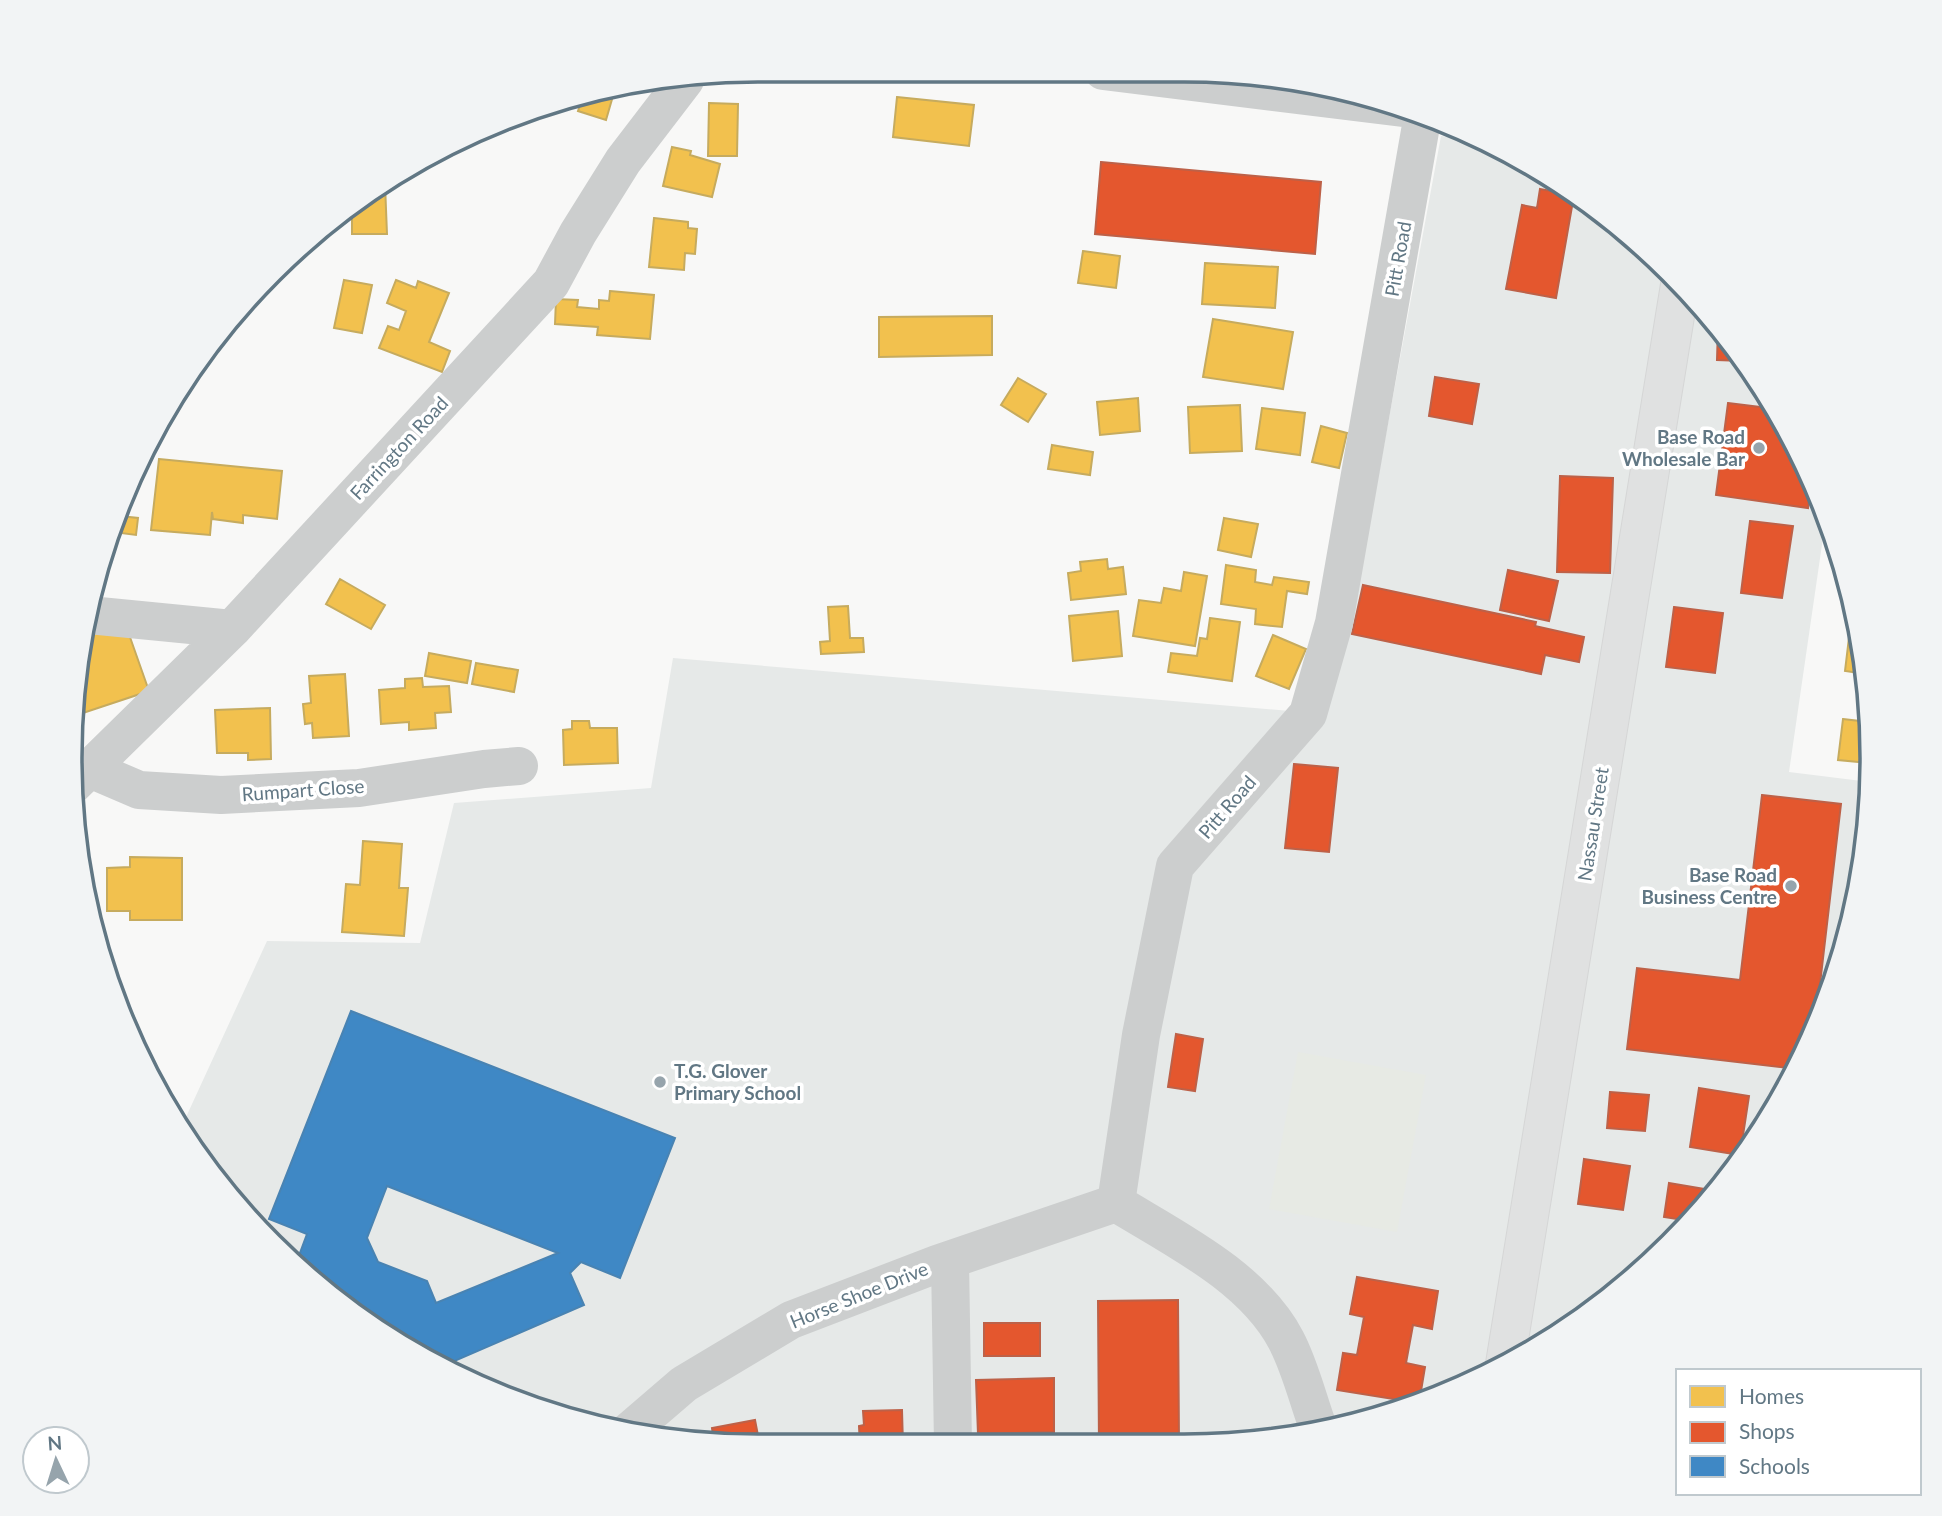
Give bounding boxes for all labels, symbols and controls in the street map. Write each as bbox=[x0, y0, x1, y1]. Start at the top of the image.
street label: Pitt Road bbox=[1380, 220, 1415, 298]
street label: Farrington Road bbox=[345, 391, 452, 504]
place label: Base Road Wholesale Bar bbox=[1622, 425, 1746, 470]
marker: Base Road Wholesale Bar bbox=[1751, 440, 1767, 456]
street label: Nassau Street bbox=[1572, 765, 1613, 883]
street label: Pitt Road bbox=[1193, 770, 1260, 843]
street label: Rumpart Close bbox=[241, 774, 365, 805]
place label: Base Road Business Centre bbox=[1641, 863, 1777, 908]
marker: Base Road Business Centre bbox=[1783, 878, 1799, 894]
place label: T.G. Glover Primary School bbox=[674, 1059, 801, 1104]
marker: T.G. Glover Primary School bbox=[652, 1074, 668, 1090]
street label: Horse Shoe Drive bbox=[787, 1256, 931, 1333]
legend bbox=[1676, 1369, 1921, 1495]
text: Homes bbox=[1739, 1383, 1804, 1408]
text: Shops bbox=[1739, 1418, 1795, 1443]
north arrow bbox=[21, 1425, 91, 1495]
text: N bbox=[47, 1431, 63, 1455]
text: Schools bbox=[1739, 1453, 1810, 1478]

